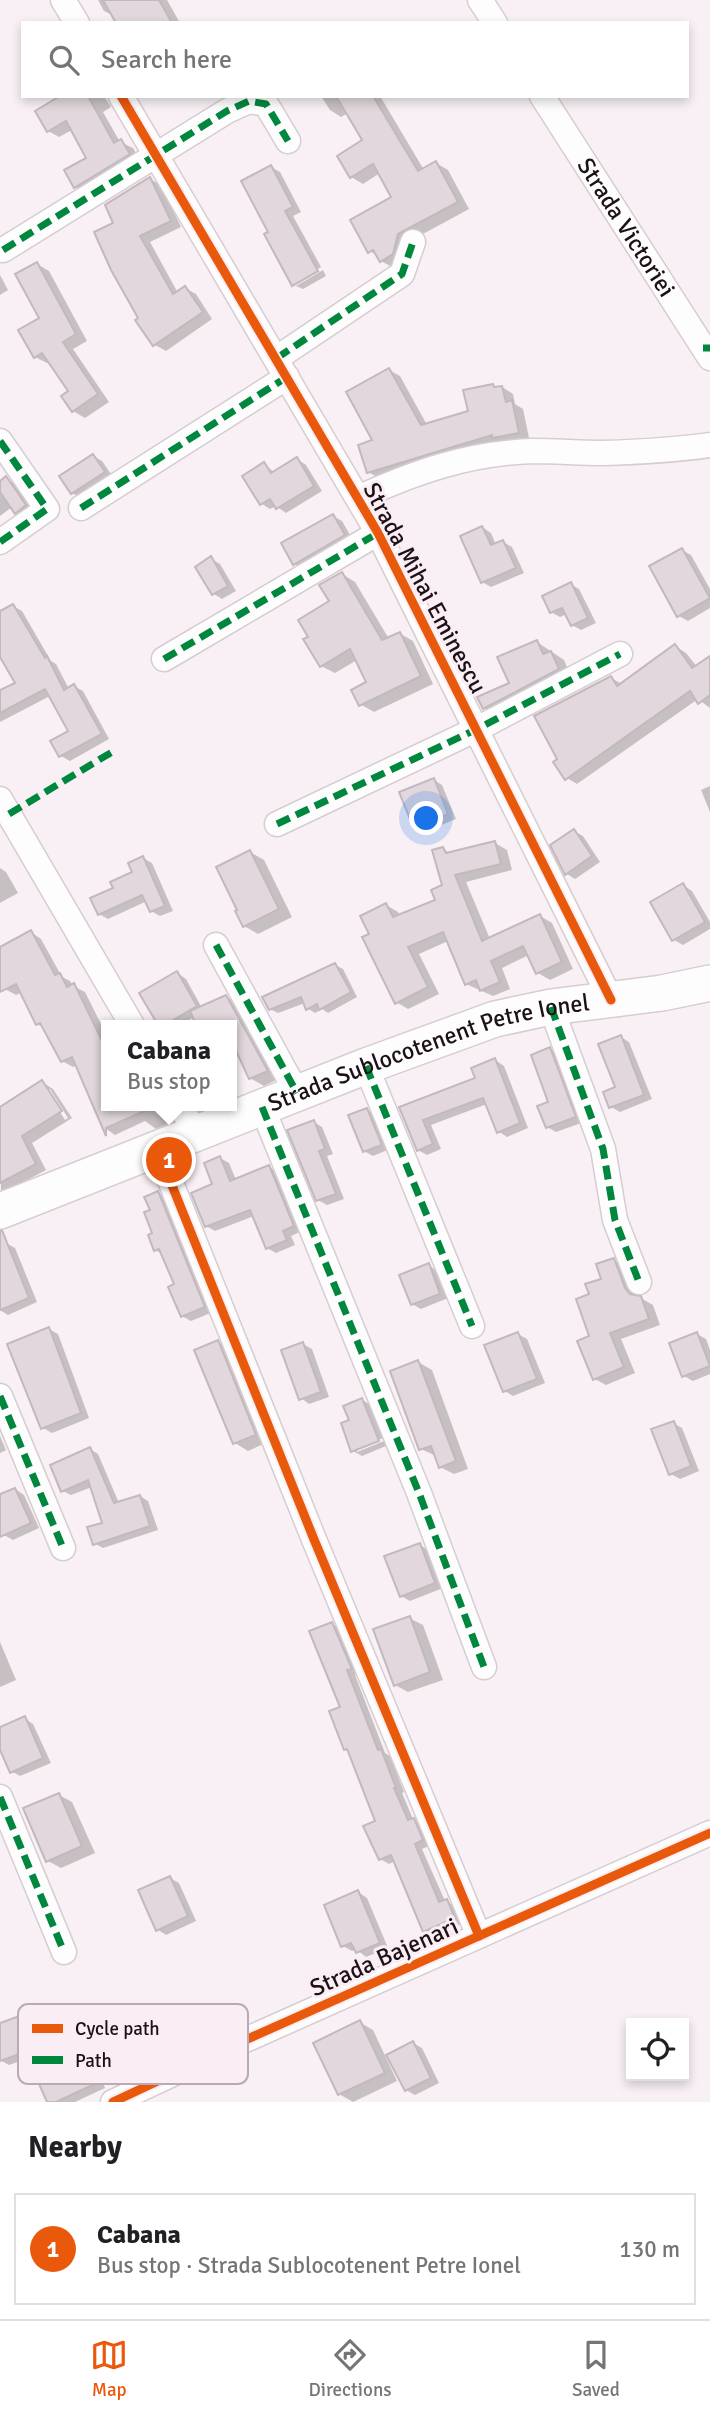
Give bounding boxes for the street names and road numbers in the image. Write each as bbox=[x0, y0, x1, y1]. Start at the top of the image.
street label: Strada Victoriei bbox=[571, 152, 682, 302]
street label: Strada Mihai Eminescu bbox=[357, 477, 493, 699]
street label: Strada Sublocotenent Petre Ionel bbox=[263, 987, 591, 1118]
street label: Strada Bajenari bbox=[305, 1911, 463, 2003]

